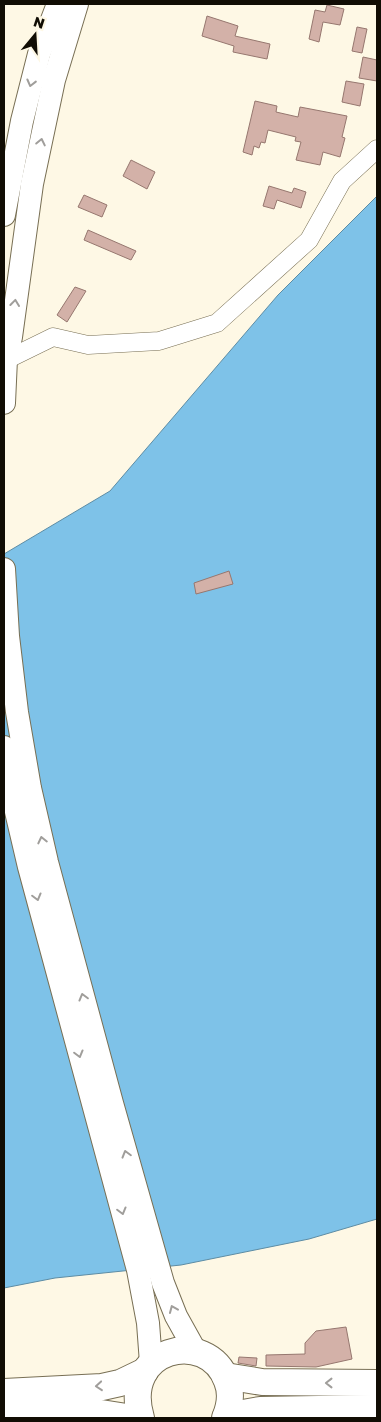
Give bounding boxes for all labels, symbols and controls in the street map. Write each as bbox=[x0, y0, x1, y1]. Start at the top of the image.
north arrow bbox=[10, 10, 60, 60]
text: N bbox=[31, 12, 47, 32]
one-way arrow bbox=[26, 78, 37, 87]
one-way arrow bbox=[35, 138, 46, 147]
one-way arrow bbox=[9, 299, 20, 307]
one-way arrow bbox=[37, 835, 48, 844]
one-way arrow bbox=[31, 892, 41, 900]
one-way arrow bbox=[79, 993, 89, 1002]
one-way arrow bbox=[74, 1049, 84, 1057]
one-way arrow bbox=[121, 1149, 132, 1158]
one-way arrow bbox=[116, 1206, 127, 1215]
one-way arrow bbox=[169, 1305, 180, 1314]
one-way arrow bbox=[324, 1378, 332, 1388]
one-way arrow bbox=[95, 1380, 103, 1391]

